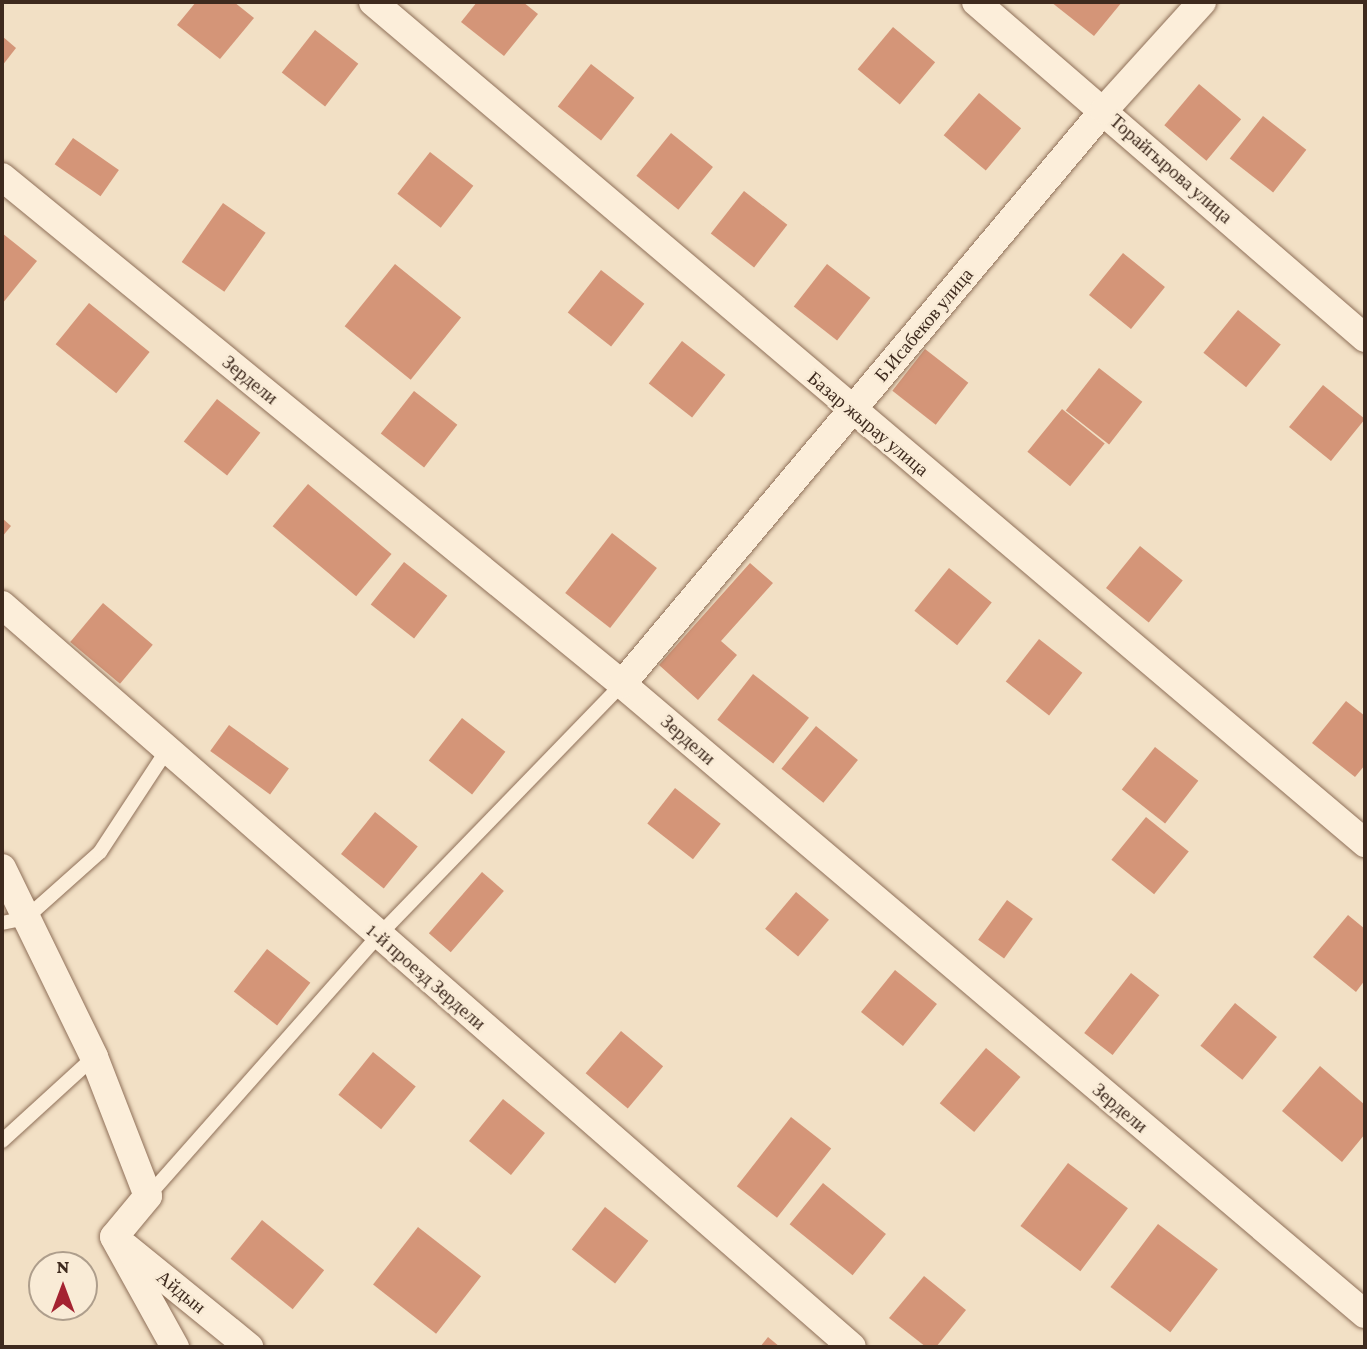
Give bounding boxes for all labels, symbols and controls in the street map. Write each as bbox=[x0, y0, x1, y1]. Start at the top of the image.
street label: Торайгырова улица bbox=[1105, 110, 1237, 228]
street label: Б.Исабеков улица bbox=[870, 264, 978, 386]
street label: Зердели bbox=[218, 351, 282, 409]
street label: Базар жырау улица bbox=[803, 367, 933, 481]
street label: Зердели bbox=[656, 710, 720, 770]
street label: 1-й проезд Зердели bbox=[362, 919, 490, 1035]
street label: Зердели bbox=[1088, 1078, 1152, 1138]
north arrow bbox=[28, 1251, 98, 1321]
text: N bbox=[57, 1256, 69, 1277]
street label: Айдын bbox=[152, 1265, 210, 1319]

